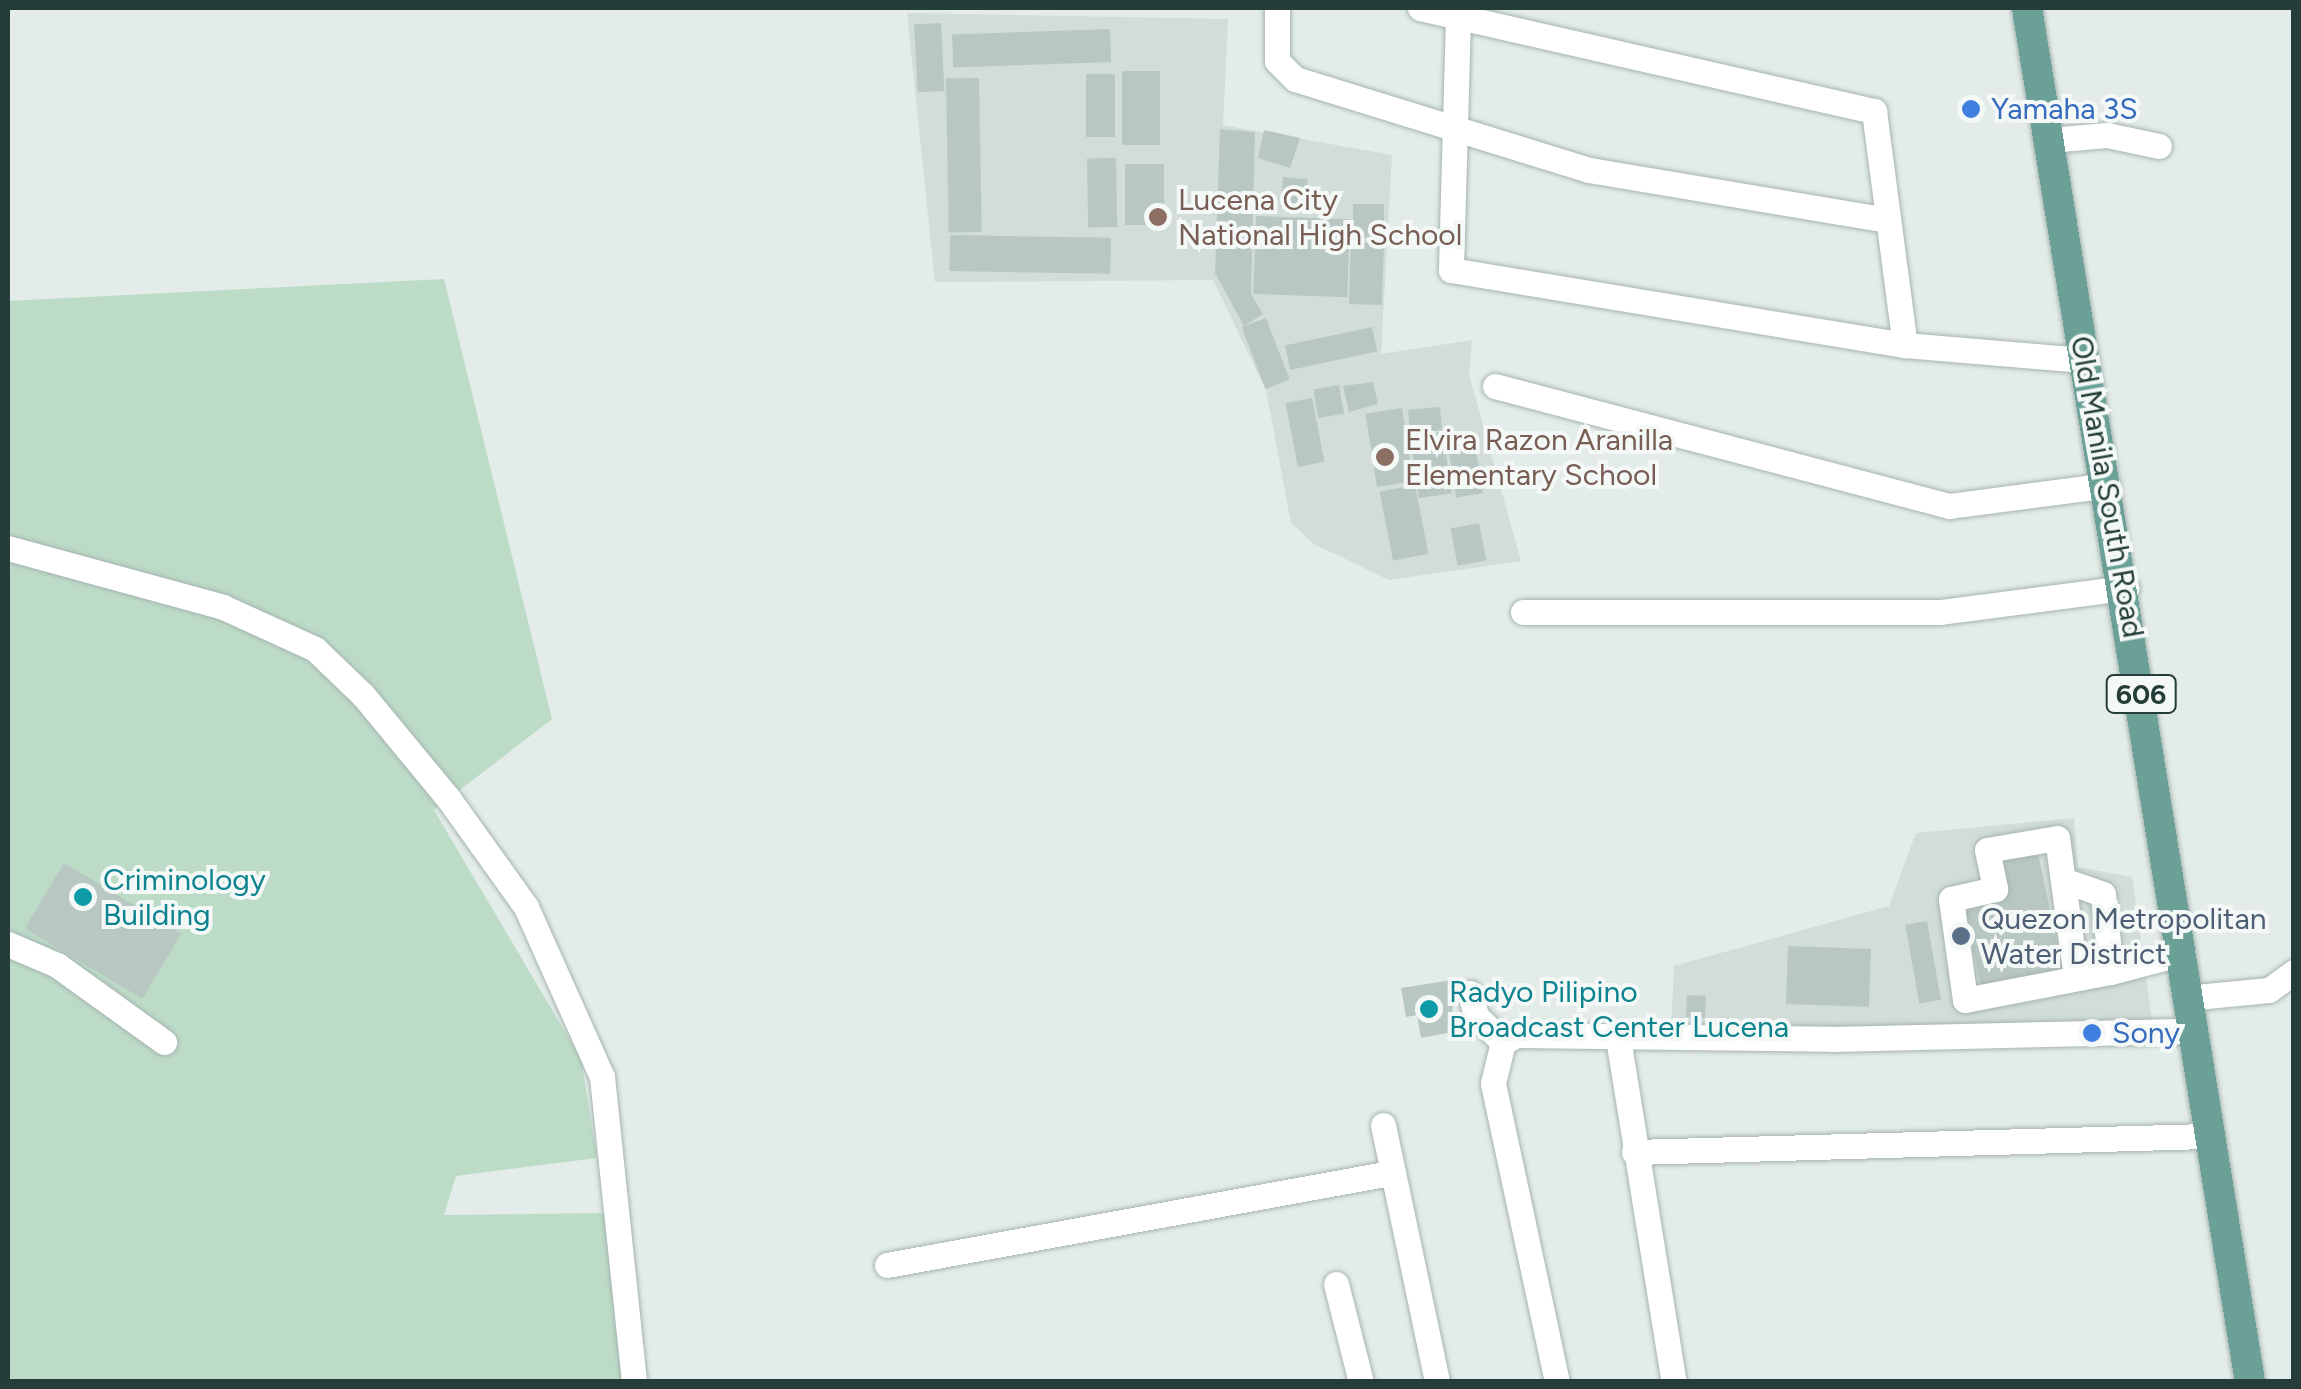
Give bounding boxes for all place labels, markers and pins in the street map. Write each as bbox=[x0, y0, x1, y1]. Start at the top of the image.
place label: Yamaha 3S bbox=[1991, 91, 2138, 127]
marker: Yamaha 3S bbox=[1960, 98, 1982, 120]
place label: Lucena City National High School bbox=[1178, 182, 1462, 252]
marker: Lucena City National High School bbox=[1147, 206, 1169, 228]
place label: Elvira Razon Aranilla Elementary School bbox=[1405, 422, 1673, 492]
marker: Elvira Razon Aranilla Elementary School bbox=[1374, 446, 1396, 468]
place label: Criminology Building bbox=[103, 862, 266, 932]
marker: Criminology Building bbox=[72, 886, 94, 908]
place label: Quezon Metropolitan Water District bbox=[1981, 901, 2266, 972]
marker: Quezon Metropolitan Water District bbox=[1950, 925, 1972, 947]
place label: Radyo Pilipino Broadcast Center Lucena bbox=[1449, 974, 1789, 1044]
marker: Radyo Pilipino Broadcast Center Lucena bbox=[1418, 998, 1440, 1020]
place label: Sony bbox=[2112, 1015, 2180, 1051]
marker: Sony bbox=[2081, 1022, 2103, 1044]

